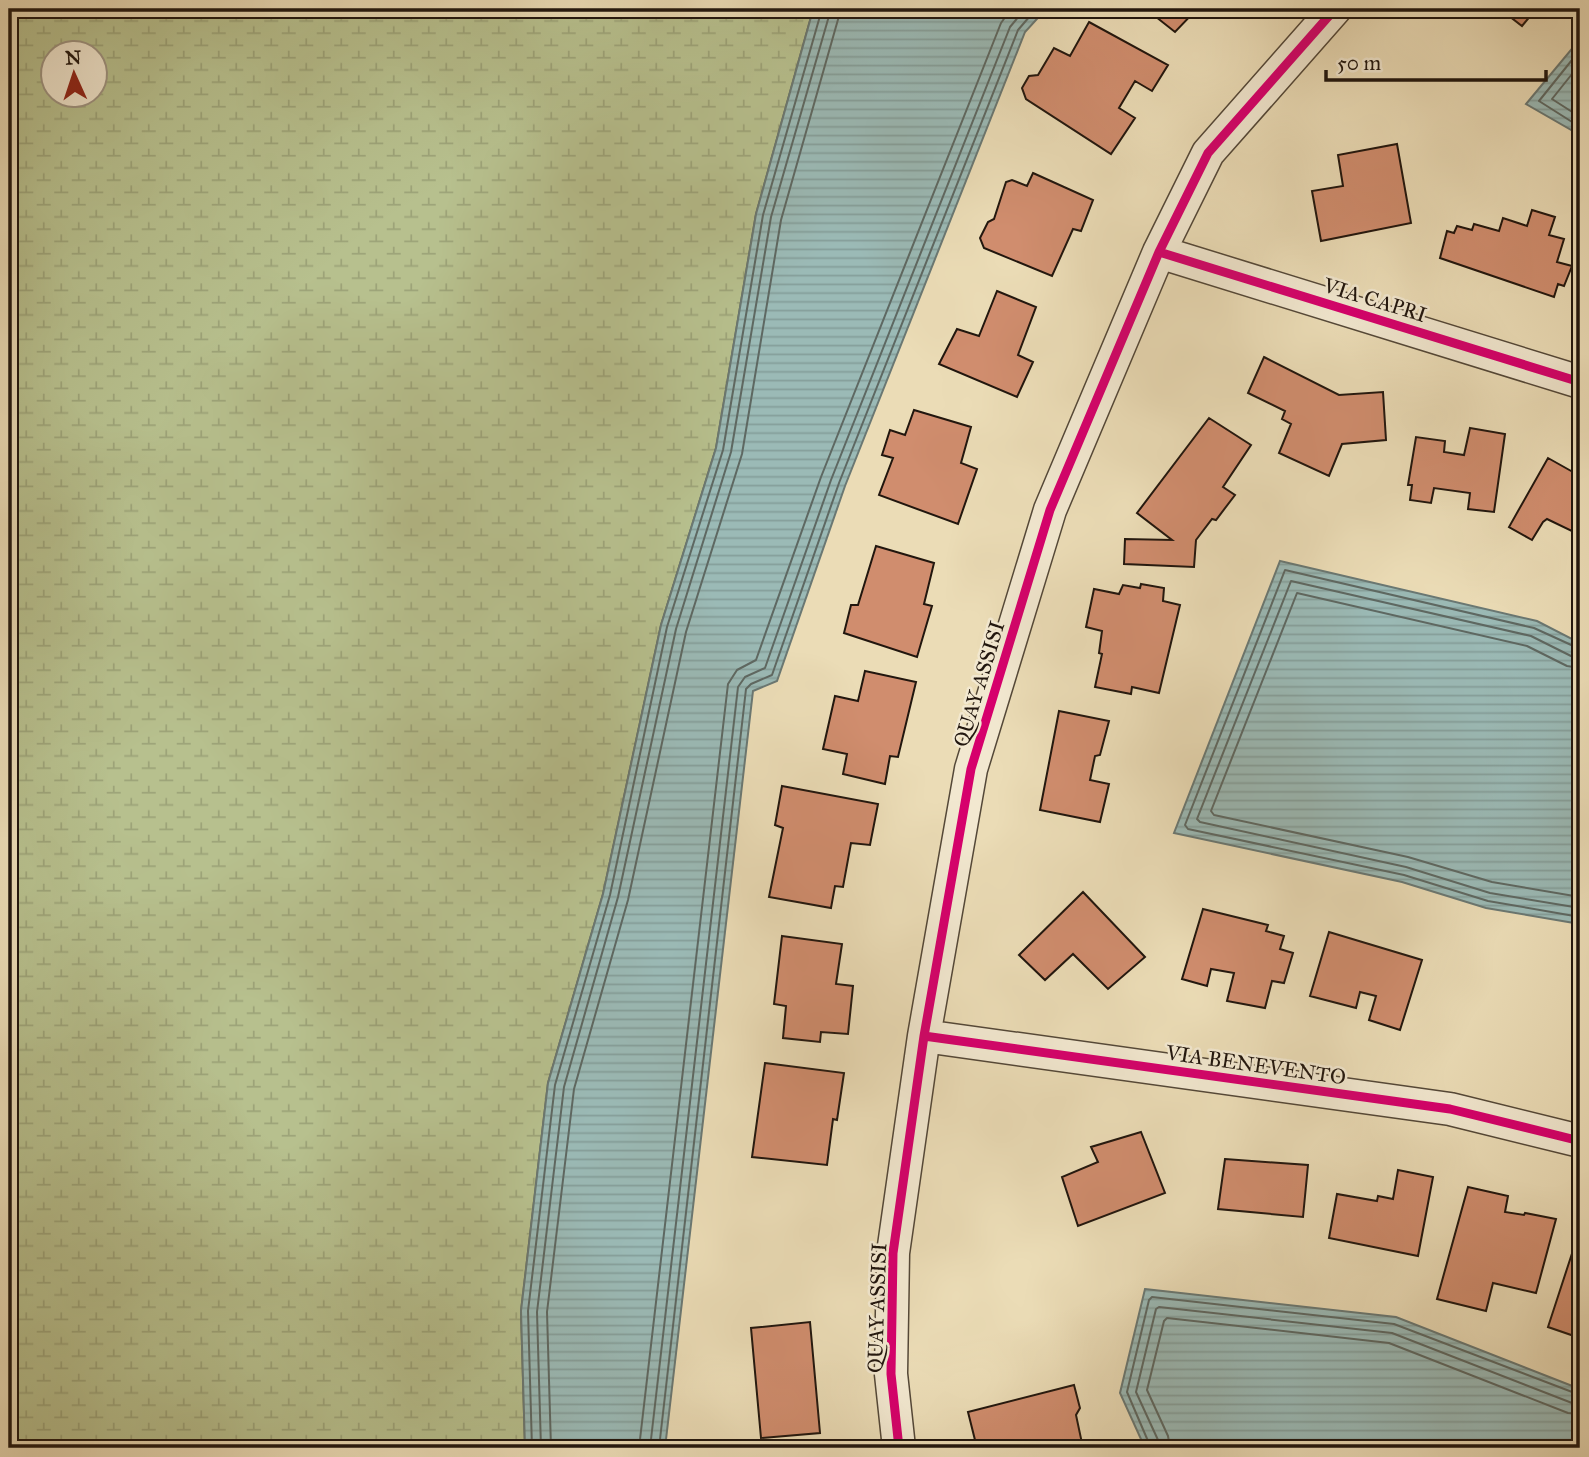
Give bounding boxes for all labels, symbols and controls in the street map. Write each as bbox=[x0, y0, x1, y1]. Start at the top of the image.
north arrow bbox=[38, 38, 108, 108]
scale bar bbox=[1326, 38, 1547, 82]
text: N bbox=[64, 46, 82, 69]
text: 50 m bbox=[1337, 50, 1382, 76]
street label: VIA CAPRI bbox=[1319, 272, 1430, 328]
street label: QUAY ASSISI bbox=[948, 618, 1010, 750]
street label: VIA BENEVENTO bbox=[1163, 1039, 1348, 1091]
street label: QUAY ASSISI bbox=[862, 1242, 892, 1374]

